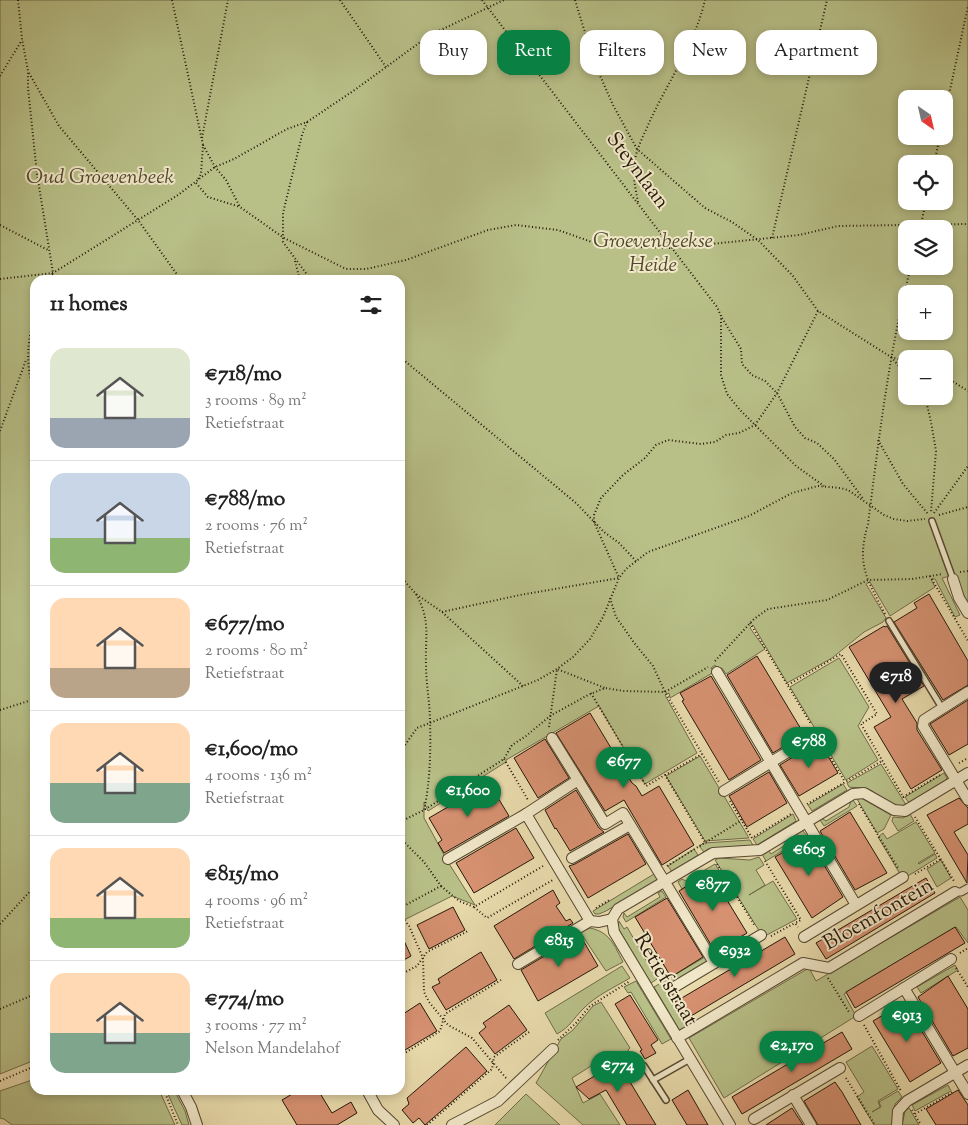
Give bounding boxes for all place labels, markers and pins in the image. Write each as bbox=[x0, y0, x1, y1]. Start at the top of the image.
pin: €718 bbox=[866, 662, 926, 704]
pin: €788 bbox=[779, 726, 839, 769]
pin: €677 bbox=[594, 746, 654, 789]
pin: €1,600 bbox=[427, 776, 509, 818]
pin: €605 bbox=[779, 834, 839, 877]
pin: €877 bbox=[683, 870, 743, 912]
pin: €815 bbox=[529, 926, 589, 968]
pin: €932 bbox=[705, 936, 765, 978]
pin: €913 bbox=[877, 1000, 937, 1043]
pin: €2,170 bbox=[751, 1030, 833, 1073]
pin: €774 bbox=[588, 1050, 648, 1093]

